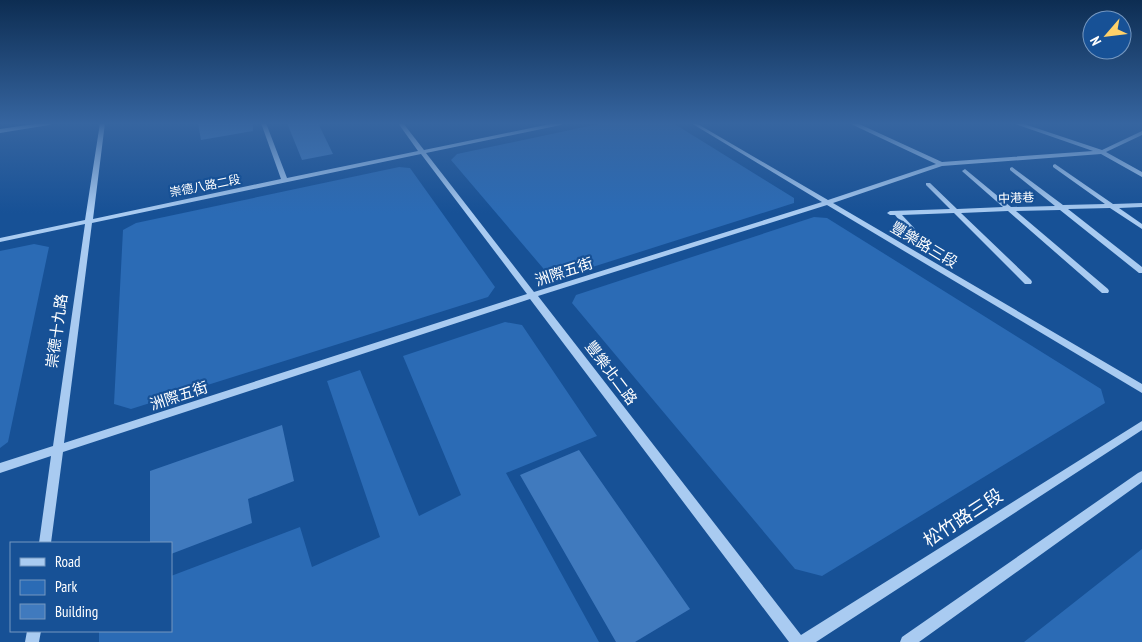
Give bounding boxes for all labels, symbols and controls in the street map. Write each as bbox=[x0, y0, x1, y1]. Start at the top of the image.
north arrow bbox=[1082, 10, 1132, 60]
text: N bbox=[1086, 34, 1105, 49]
street label: 崇德八路二段 bbox=[168, 171, 242, 200]
street label: 中港巷 bbox=[998, 189, 1034, 206]
street label: 豐樂路三段 bbox=[887, 217, 961, 272]
street label: 洲際五街 bbox=[532, 253, 595, 290]
street label: 崇德十九路 bbox=[42, 292, 71, 369]
street label: 豐樂北二路 bbox=[581, 337, 642, 408]
street label: 洲際五街 bbox=[147, 377, 210, 414]
street label: 松竹路三段 bbox=[919, 483, 1007, 552]
legend bbox=[10, 542, 172, 632]
text: Road bbox=[55, 552, 81, 571]
text: Park bbox=[55, 577, 77, 596]
text: Building bbox=[55, 602, 98, 621]

